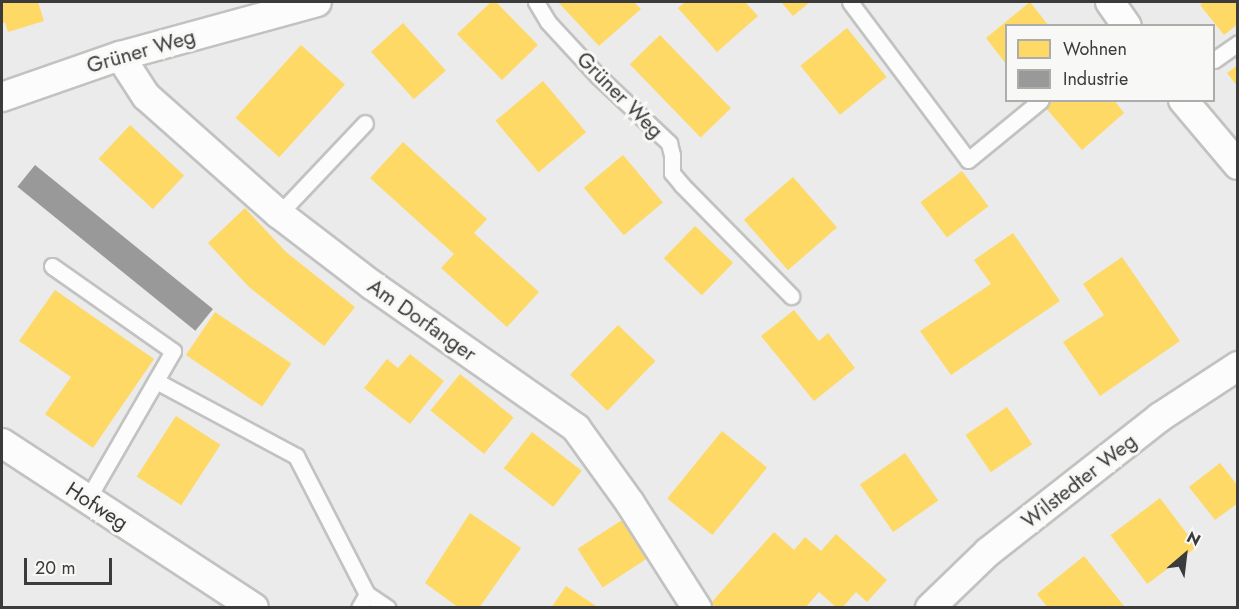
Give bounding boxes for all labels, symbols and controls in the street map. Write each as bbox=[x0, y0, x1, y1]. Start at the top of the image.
street label: Grüner Weg bbox=[84, 23, 198, 79]
legend bbox=[1005, 24, 1215, 102]
text: Wohnen bbox=[1063, 36, 1127, 62]
street label: Grüner Weg bbox=[572, 47, 668, 143]
text: Industrie bbox=[1063, 66, 1128, 92]
street label: Am Dorfanger bbox=[363, 273, 481, 367]
street label: Wilstedter Weg bbox=[1017, 428, 1141, 534]
street label: Hofweg bbox=[61, 477, 133, 535]
north arrow bbox=[1155, 525, 1215, 585]
text: N bbox=[1183, 526, 1205, 552]
scale bar bbox=[27, 546, 116, 584]
text: 20 m bbox=[35, 555, 75, 581]

